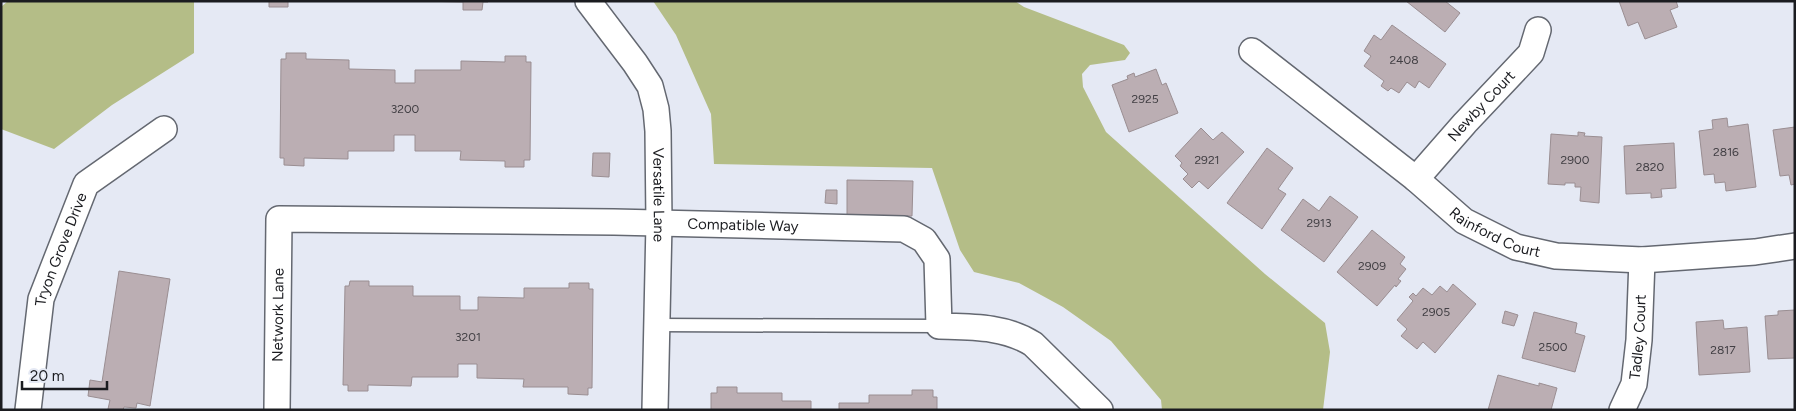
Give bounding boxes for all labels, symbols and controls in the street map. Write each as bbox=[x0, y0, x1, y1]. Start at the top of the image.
house number: 2408 bbox=[1389, 53, 1419, 67]
street label: Newby Court bbox=[1444, 67, 1519, 145]
house number: 2925 bbox=[1131, 92, 1159, 106]
house number: 3200 bbox=[391, 102, 420, 116]
house number: 2816 bbox=[1713, 145, 1739, 159]
street label: Versatile Lane bbox=[649, 148, 668, 242]
house number: 2921 bbox=[1194, 153, 1220, 167]
house number: 2900 bbox=[1561, 153, 1590, 167]
house number: 2820 bbox=[1636, 160, 1665, 174]
street label: Tryon Grove Drive bbox=[31, 190, 91, 307]
street label: Rainford Court bbox=[1446, 203, 1542, 261]
street label: Compatible Way bbox=[687, 215, 799, 235]
house number: 2913 bbox=[1307, 216, 1331, 230]
house number: 2909 bbox=[1358, 259, 1386, 273]
street label: Network Lane bbox=[269, 268, 287, 362]
street label: Tadley Court bbox=[1626, 294, 1650, 380]
house number: 2905 bbox=[1422, 305, 1450, 319]
house number: 3201 bbox=[455, 330, 481, 344]
house number: 2500 bbox=[1539, 340, 1568, 354]
house number: 2817 bbox=[1710, 343, 1736, 357]
scale bar bbox=[22, 358, 108, 390]
text: 20 m bbox=[30, 367, 64, 385]

